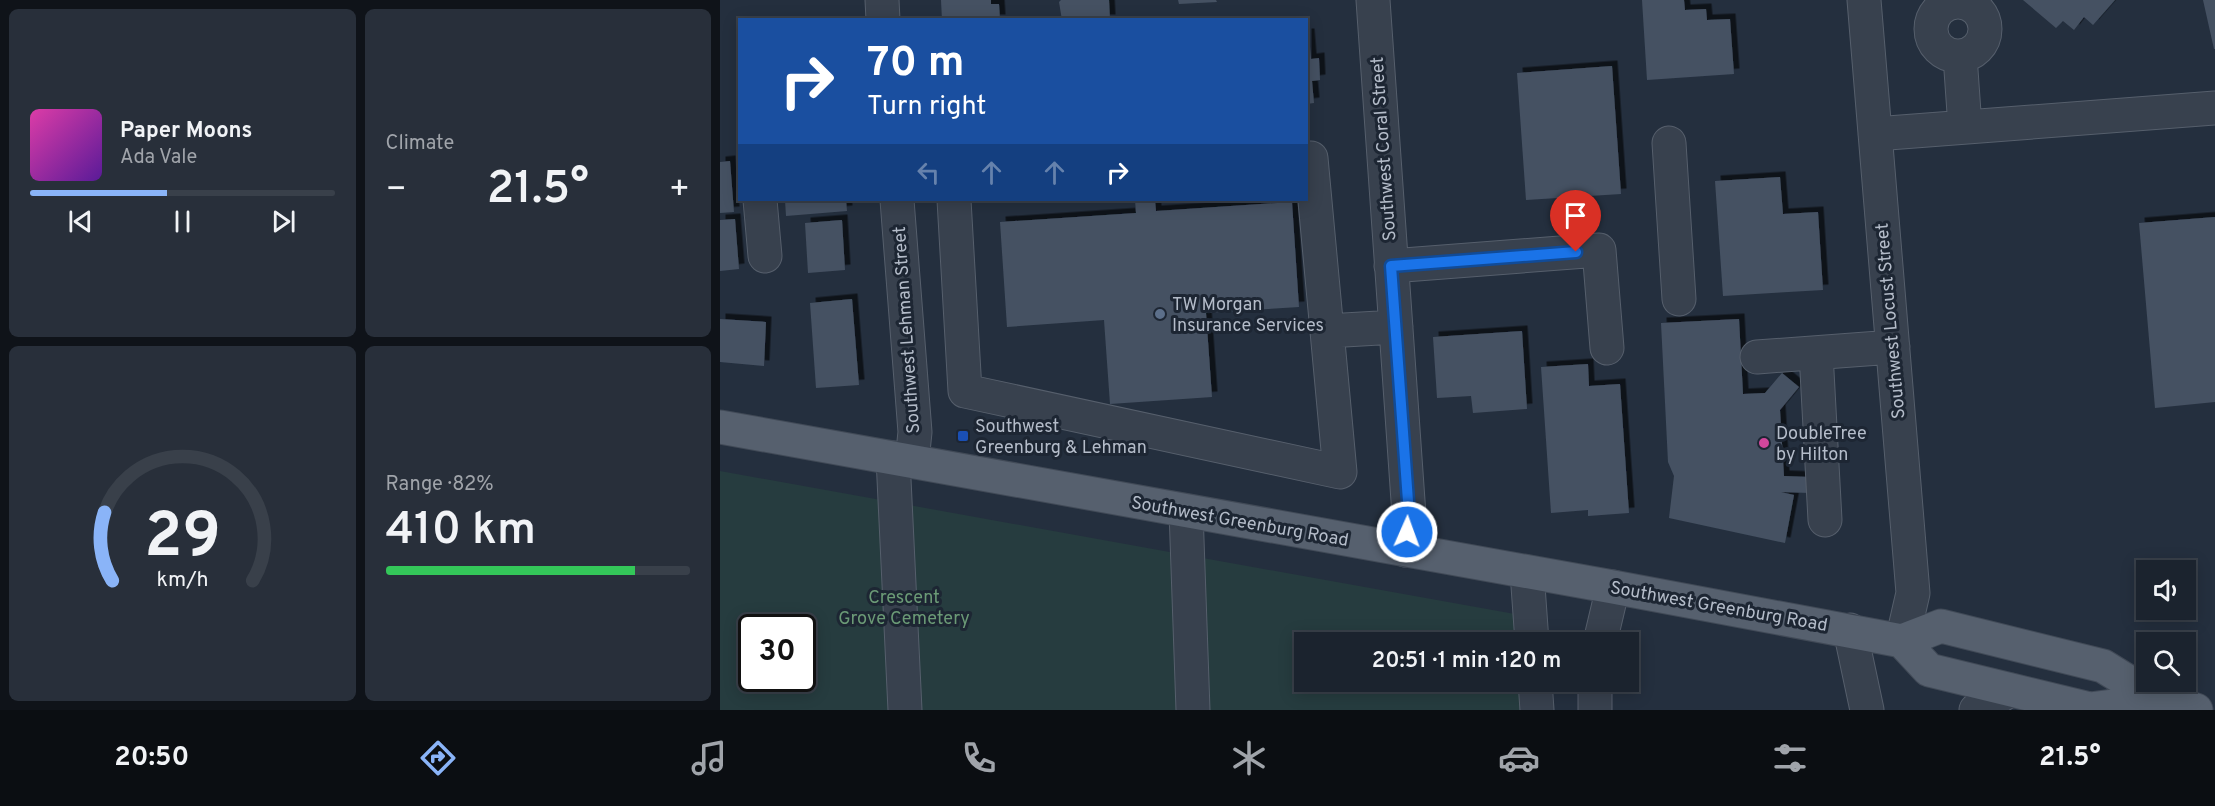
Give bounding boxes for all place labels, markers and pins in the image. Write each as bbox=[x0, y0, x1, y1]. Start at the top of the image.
pin bbox=[1550, 190, 1601, 252]
place label: TW Morgan Insurance Services bbox=[1172, 294, 1324, 338]
marker: TW Morgan Insurance Services bbox=[1153, 307, 1167, 321]
place label: Southwest Greenburg & Lehman bbox=[975, 416, 1147, 460]
place label: DoubleTree by Hilton bbox=[1776, 423, 1867, 467]
marker: Southwest Greenburg & Lehman bbox=[956, 429, 970, 443]
marker: DoubleTree by Hilton bbox=[1757, 436, 1771, 450]

